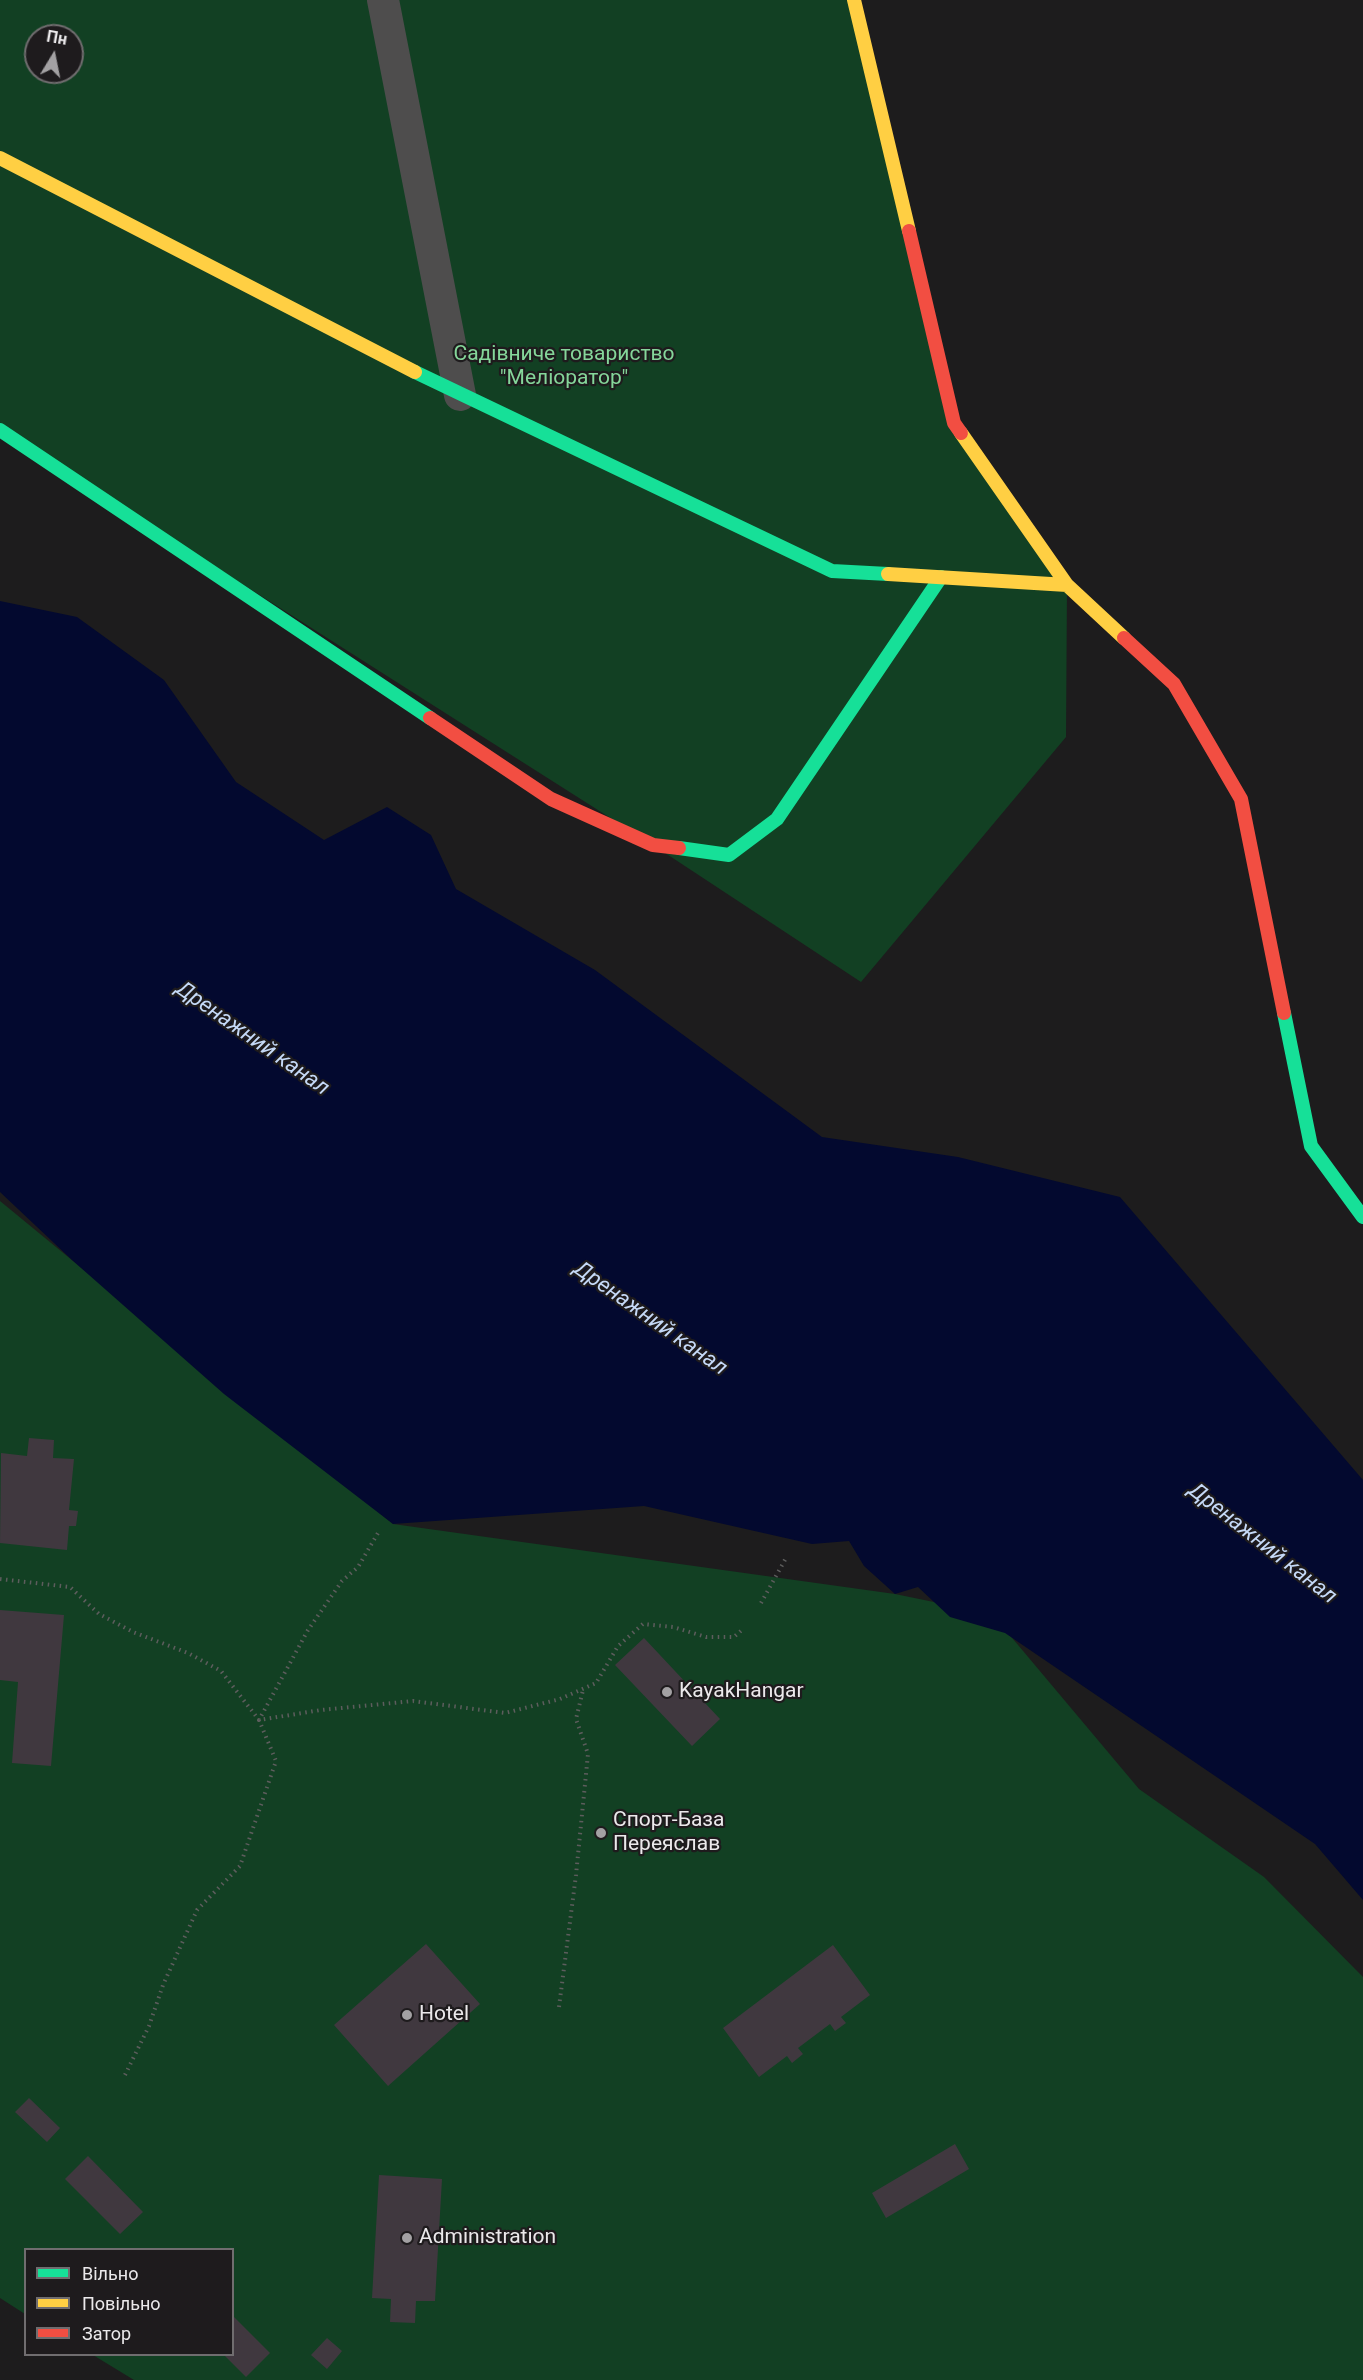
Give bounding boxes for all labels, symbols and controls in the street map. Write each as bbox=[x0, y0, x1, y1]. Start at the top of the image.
north arrow bbox=[24, 24, 84, 84]
text: Пн bbox=[45, 27, 69, 49]
park label: Садівниче товариство "Меліоратор" bbox=[454, 342, 674, 392]
water label: Дренажний канал bbox=[170, 976, 334, 1102]
water label: Дренажний канал bbox=[568, 1256, 732, 1382]
water label: Дренажний канал bbox=[1182, 1478, 1342, 1610]
place label: KayakHangar bbox=[679, 1679, 804, 1705]
marker: KayakHangar bbox=[660, 1685, 674, 1699]
place label: Спорт-База Переяслав bbox=[613, 1808, 724, 1858]
marker: Спорт-База Переяслав bbox=[594, 1826, 608, 1840]
place label: Hotel bbox=[419, 2002, 469, 2028]
marker: Hotel bbox=[400, 2008, 414, 2022]
place label: Administration bbox=[419, 2225, 556, 2251]
marker: Administration bbox=[400, 2231, 414, 2245]
legend bbox=[24, 2248, 234, 2356]
text: Вільно bbox=[82, 2263, 138, 2284]
text: Повільно bbox=[82, 2293, 161, 2314]
text: Затор bbox=[82, 2323, 131, 2344]

